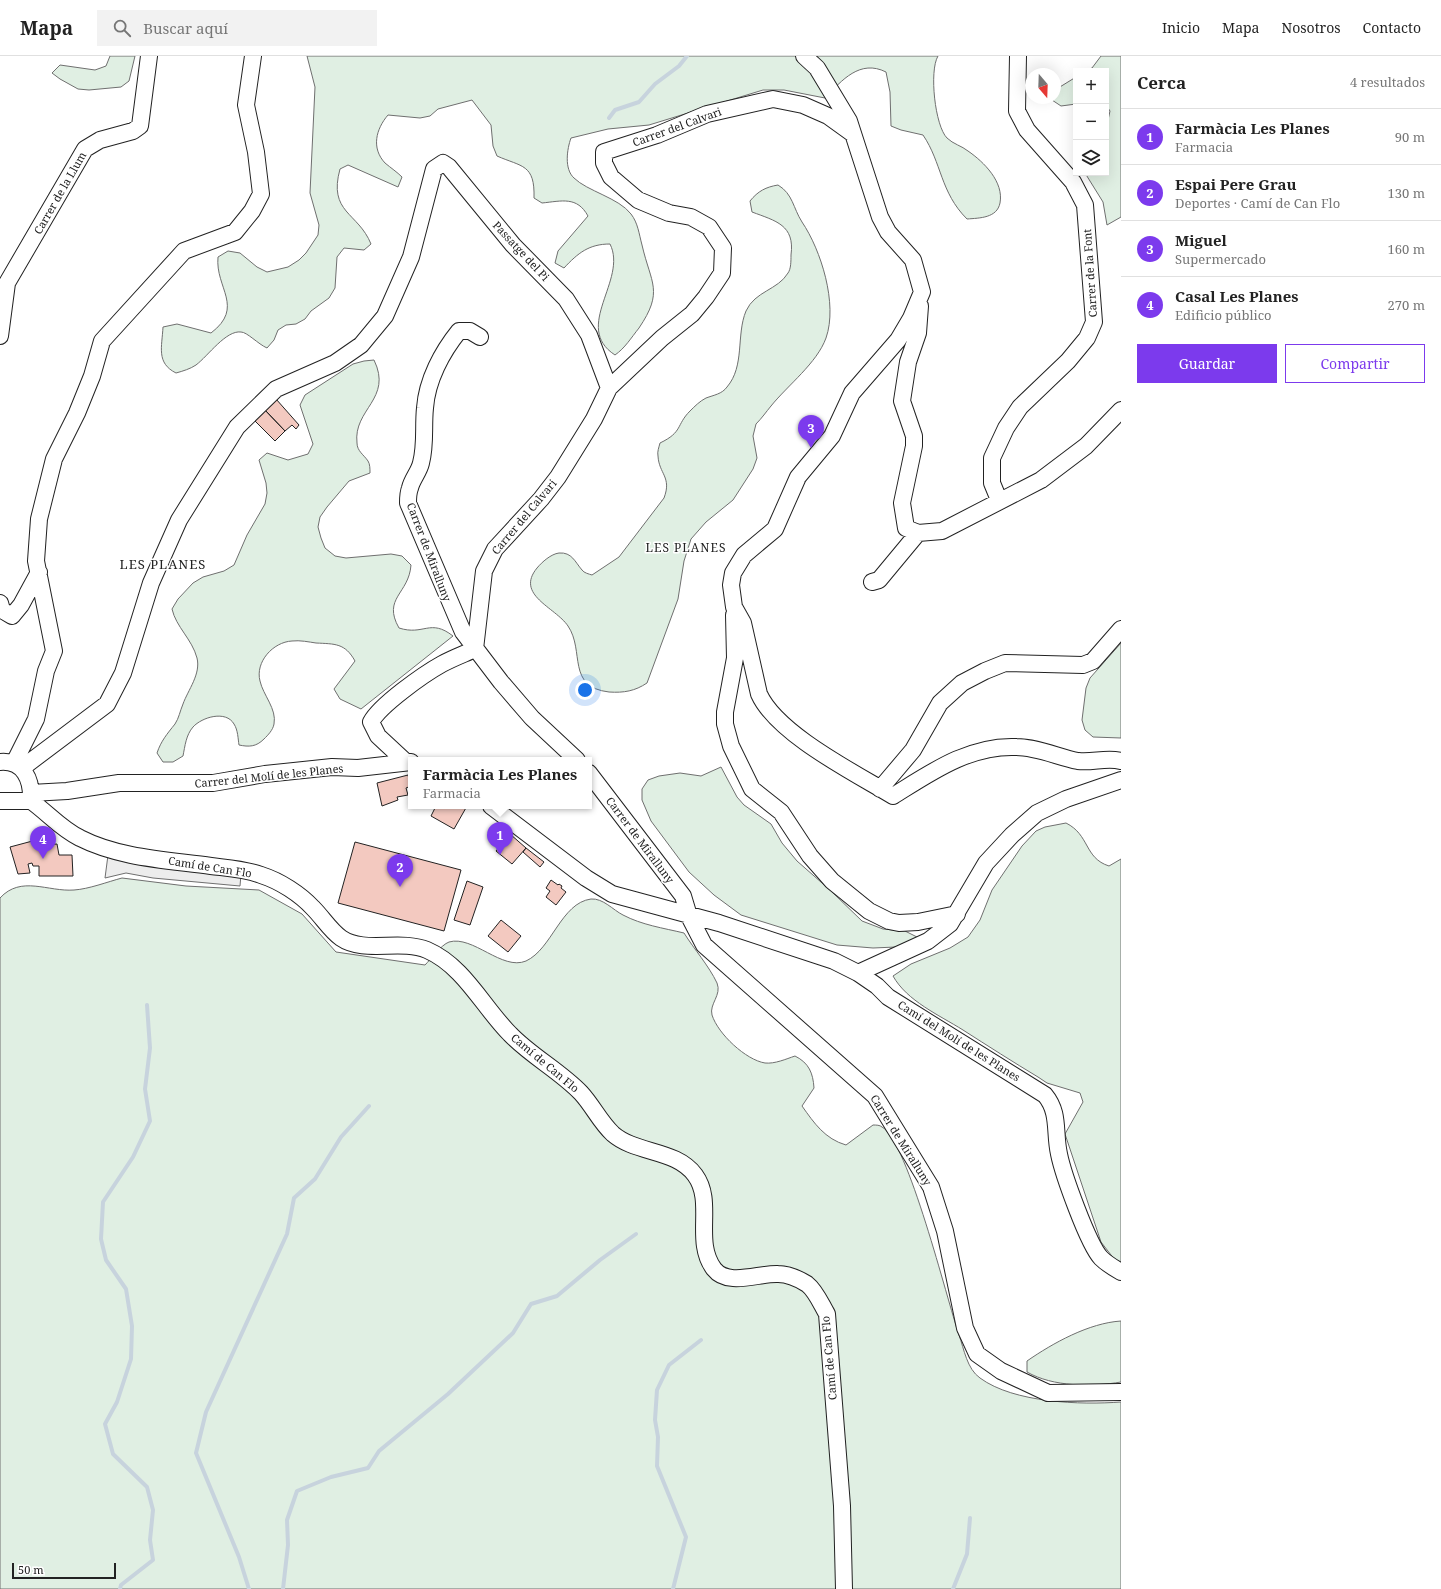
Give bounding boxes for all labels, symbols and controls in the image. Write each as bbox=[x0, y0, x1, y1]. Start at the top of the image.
search box bbox=[97, 10, 377, 46]
text: Mapa bbox=[20, 15, 73, 41]
icon: search bbox=[111, 17, 133, 39]
text: Buscar aquí bbox=[143, 18, 228, 38]
text: Inicio bbox=[1162, 18, 1200, 37]
text: Mapa bbox=[1222, 18, 1260, 37]
text: Nosotros bbox=[1282, 18, 1341, 37]
text: Contacto bbox=[1363, 18, 1421, 37]
north arrow bbox=[1025, 68, 1061, 104]
map controls bbox=[1073, 68, 1109, 176]
button: + bbox=[1073, 68, 1109, 104]
text: Cerca bbox=[1137, 71, 1186, 94]
text: 4 resultados bbox=[1350, 73, 1425, 91]
street label: Carrer del Calvari bbox=[630, 103, 724, 150]
button: − bbox=[1073, 104, 1109, 140]
text: Farmàcia Les Planes bbox=[1175, 118, 1330, 138]
text: 1 bbox=[1146, 128, 1154, 146]
text: 90 m bbox=[1395, 128, 1425, 146]
text: Farmacia bbox=[1175, 138, 1233, 156]
button: layers bbox=[1073, 140, 1109, 176]
street label: Carrer de la Llum bbox=[30, 148, 90, 237]
text: Espai Pere Grau bbox=[1175, 174, 1296, 194]
text: 2 bbox=[1146, 184, 1154, 202]
text: 130 m bbox=[1388, 184, 1425, 202]
text: Deportes · Camí de Can Flo bbox=[1175, 194, 1340, 212]
street label: Passatge del Pi bbox=[490, 218, 553, 284]
street label: Carrer de la Font bbox=[1079, 228, 1100, 318]
text: Miguel bbox=[1175, 230, 1227, 250]
text: 3 bbox=[1146, 240, 1154, 258]
text: 160 m bbox=[1388, 240, 1425, 258]
text: Supermercado bbox=[1175, 250, 1266, 268]
text: Casal Les Planes bbox=[1175, 286, 1299, 306]
text: 4 bbox=[1146, 296, 1154, 314]
text: 270 m bbox=[1388, 296, 1425, 314]
text: Edificio público bbox=[1175, 306, 1272, 324]
button: Guardar bbox=[1137, 344, 1277, 383]
button: Compartir bbox=[1285, 344, 1425, 383]
pin: 3 bbox=[798, 415, 824, 448]
street label: Carrer del Calvari bbox=[488, 476, 560, 557]
street label: Carrer de Miralluny bbox=[404, 500, 455, 604]
district label: LES PLANES bbox=[646, 539, 726, 556]
district label: LES PLANES bbox=[120, 555, 206, 573]
your location bbox=[575, 680, 595, 700]
popup bbox=[408, 757, 592, 809]
street label: Carrer del Molí de les Planes bbox=[194, 760, 344, 791]
text: Farmàcia Les Planes bbox=[423, 764, 577, 784]
text: Farmacia bbox=[423, 784, 481, 802]
street label: Carrer de Miralluny bbox=[603, 793, 678, 887]
pin: 1 bbox=[487, 822, 513, 855]
pin: 4 bbox=[30, 826, 56, 859]
street label: Camí de Can Flo bbox=[167, 852, 253, 881]
pin: 2 bbox=[387, 854, 413, 887]
street label: Camí del Molí de les Planes bbox=[895, 997, 1023, 1085]
street label: Camí de Can Flo bbox=[508, 1030, 582, 1095]
street label: Carrer de Miralluny bbox=[867, 1091, 936, 1189]
street label: Camí de Can Flo bbox=[817, 1315, 840, 1401]
scale bar bbox=[12, 1561, 116, 1580]
text: 50 m bbox=[18, 1562, 44, 1577]

